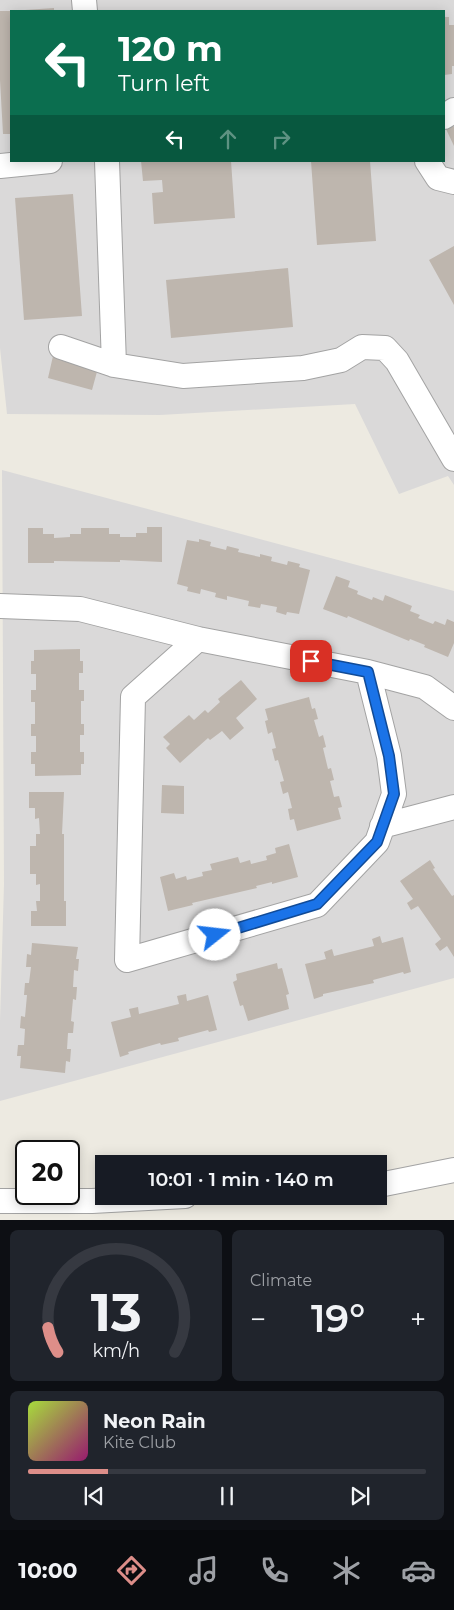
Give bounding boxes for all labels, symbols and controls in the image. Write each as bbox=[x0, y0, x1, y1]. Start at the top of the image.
text: 120 m bbox=[118, 27, 223, 70]
icon: left bbox=[35, 30, 100, 95]
text: Turn left bbox=[118, 70, 210, 97]
icon: left bbox=[161, 125, 189, 153]
icon: ahead bbox=[214, 125, 242, 153]
icon: right bbox=[267, 125, 295, 153]
pin bbox=[290, 640, 332, 682]
icon: arrive bbox=[297, 647, 325, 675]
position arrow bbox=[188, 908, 240, 960]
speed limit sign: 20 bbox=[15, 1140, 80, 1205]
text: 10:01 · 1 min · 140 m bbox=[148, 1168, 334, 1191]
text: Climate bbox=[250, 1271, 312, 1290]
text: 13 bbox=[90, 1281, 142, 1344]
text: 19° bbox=[311, 1295, 365, 1342]
text: − bbox=[250, 1302, 266, 1336]
text: + bbox=[410, 1302, 426, 1336]
text: km/h bbox=[92, 1340, 140, 1361]
text: Neon Rain bbox=[103, 1410, 206, 1433]
text: Kite Club bbox=[103, 1433, 176, 1452]
icon: previous bbox=[80, 1482, 108, 1510]
icon: pause bbox=[213, 1482, 241, 1510]
icon: next bbox=[346, 1482, 374, 1510]
icon: directions bbox=[114, 1553, 149, 1588]
icon: music bbox=[186, 1553, 221, 1588]
icon: phone bbox=[257, 1553, 292, 1588]
icon: climate bbox=[329, 1553, 364, 1588]
icon: car bbox=[401, 1553, 436, 1588]
text: 10:00 bbox=[18, 1557, 78, 1584]

